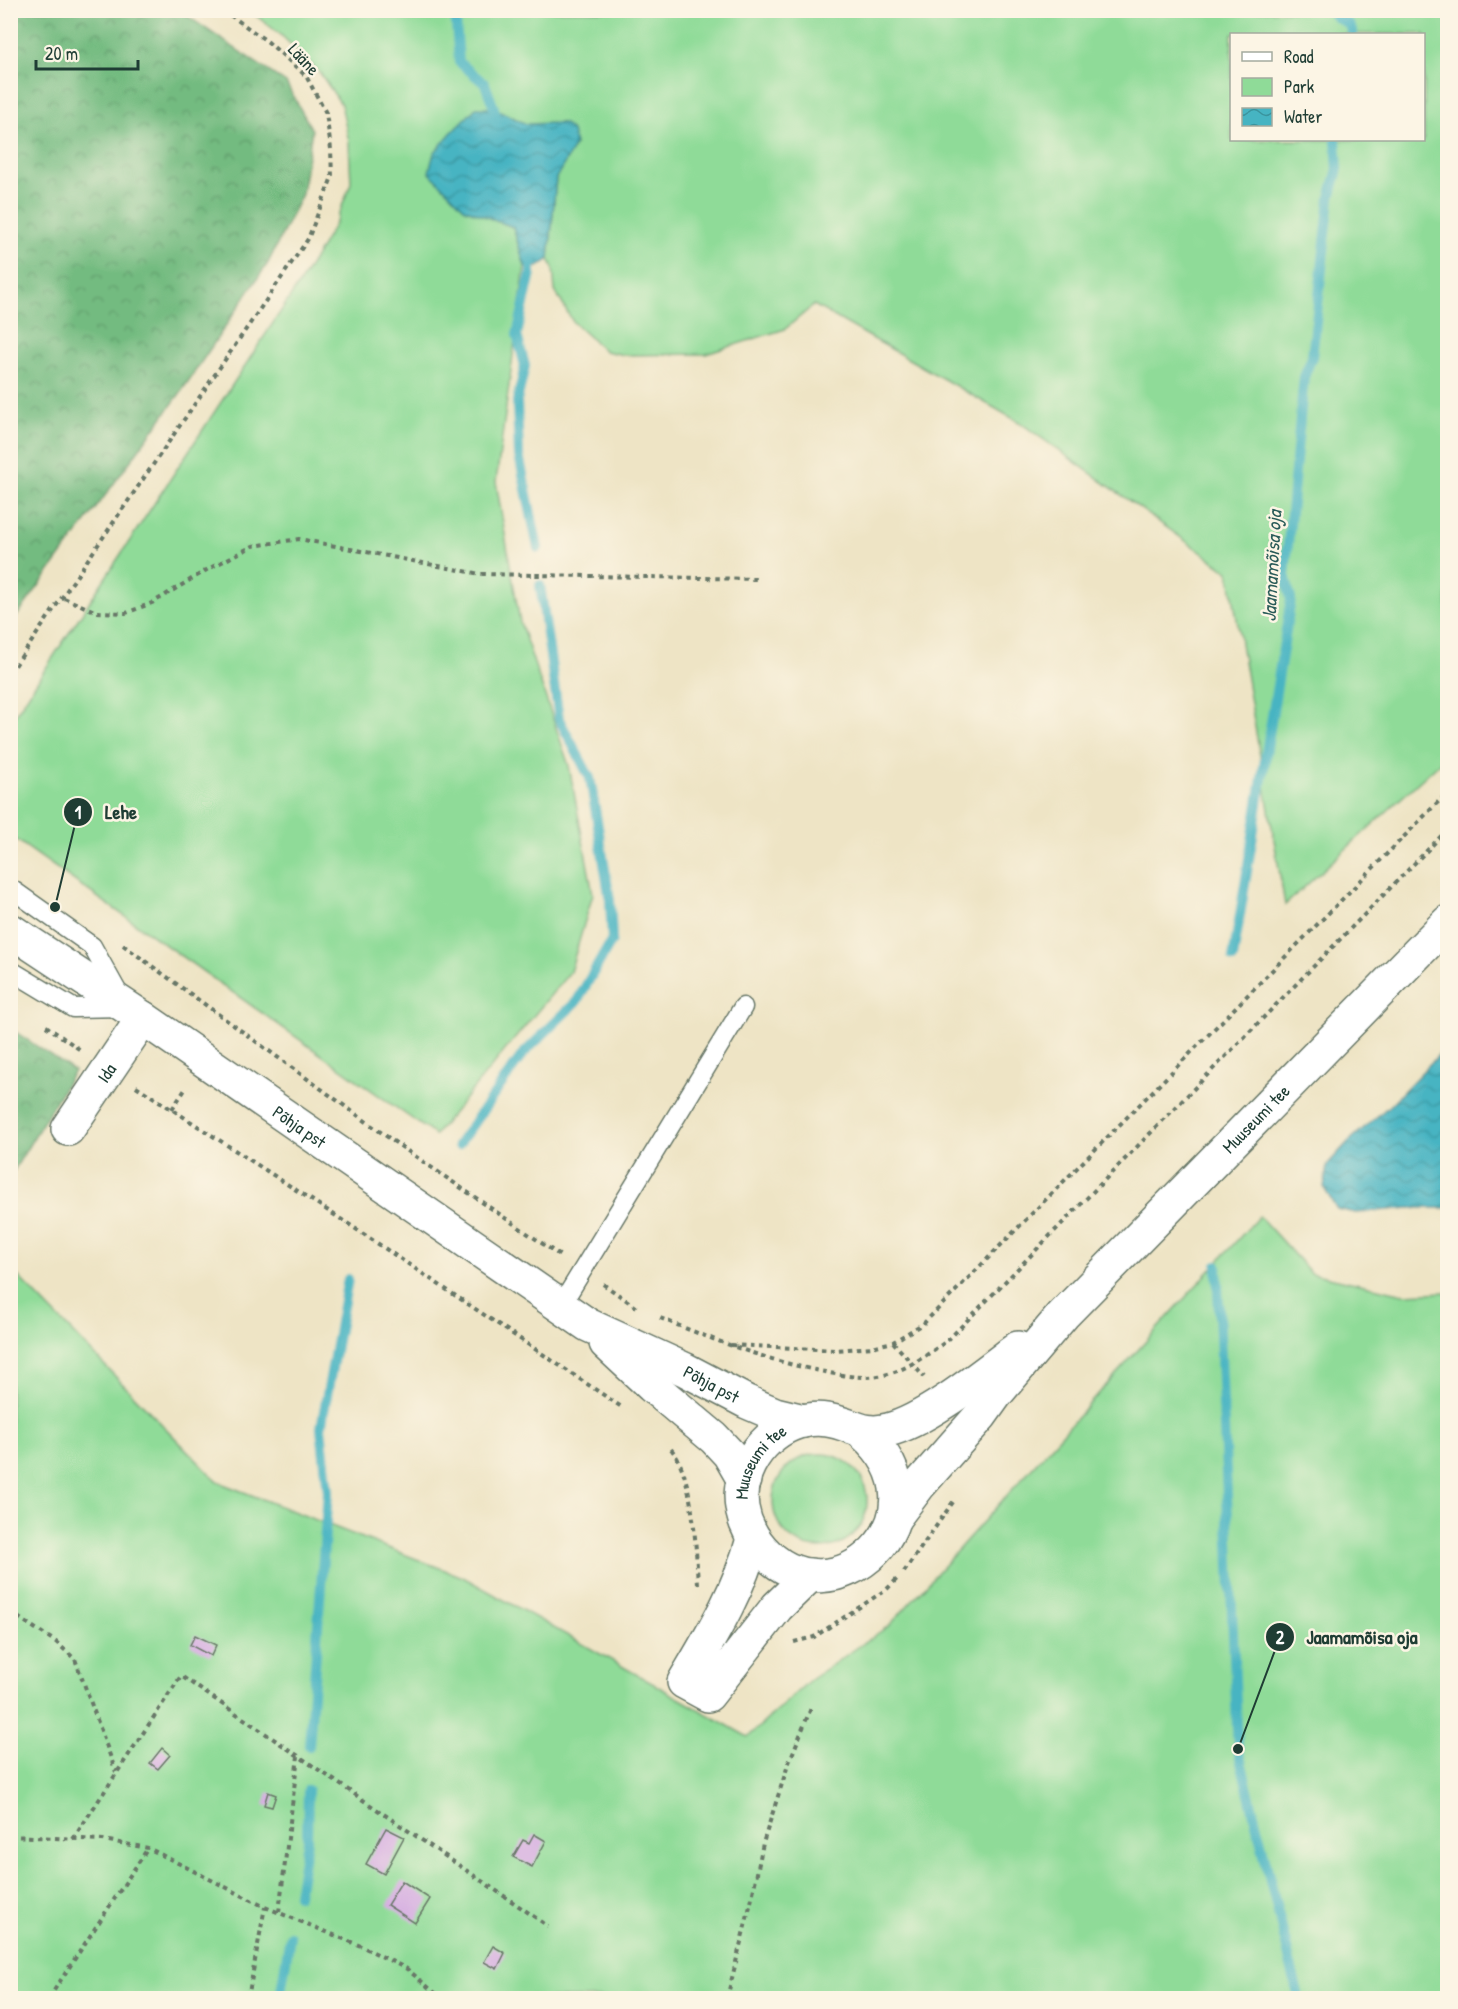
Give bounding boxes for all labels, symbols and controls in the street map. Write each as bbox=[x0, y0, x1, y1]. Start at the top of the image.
scale bar bbox=[36, 33, 138, 71]
legend bbox=[1230, 33, 1425, 141]
street label: Lääne bbox=[283, 37, 325, 81]
text: 20 m bbox=[45, 41, 78, 66]
text: Road bbox=[1284, 44, 1314, 69]
text: Park bbox=[1284, 74, 1315, 99]
text: Water bbox=[1284, 104, 1322, 129]
water label: Jaamamõisa oja bbox=[1255, 508, 1288, 622]
callout: Lehe bbox=[63, 793, 149, 831]
text: Lehe bbox=[105, 798, 137, 825]
text: 1 bbox=[75, 800, 82, 825]
street label: Ida bbox=[91, 1058, 122, 1087]
street label: Muuseumi tee bbox=[1216, 1079, 1295, 1158]
street label: Põhja pst bbox=[268, 1099, 332, 1154]
street label: Põhja pst bbox=[679, 1359, 745, 1409]
street label: Muuseumi tee bbox=[728, 1417, 791, 1500]
callout: Jaamamõisa oja bbox=[1265, 1618, 1430, 1656]
text: Jaamamõisa oja bbox=[1306, 1623, 1418, 1650]
text: 2 bbox=[1276, 1625, 1285, 1650]

